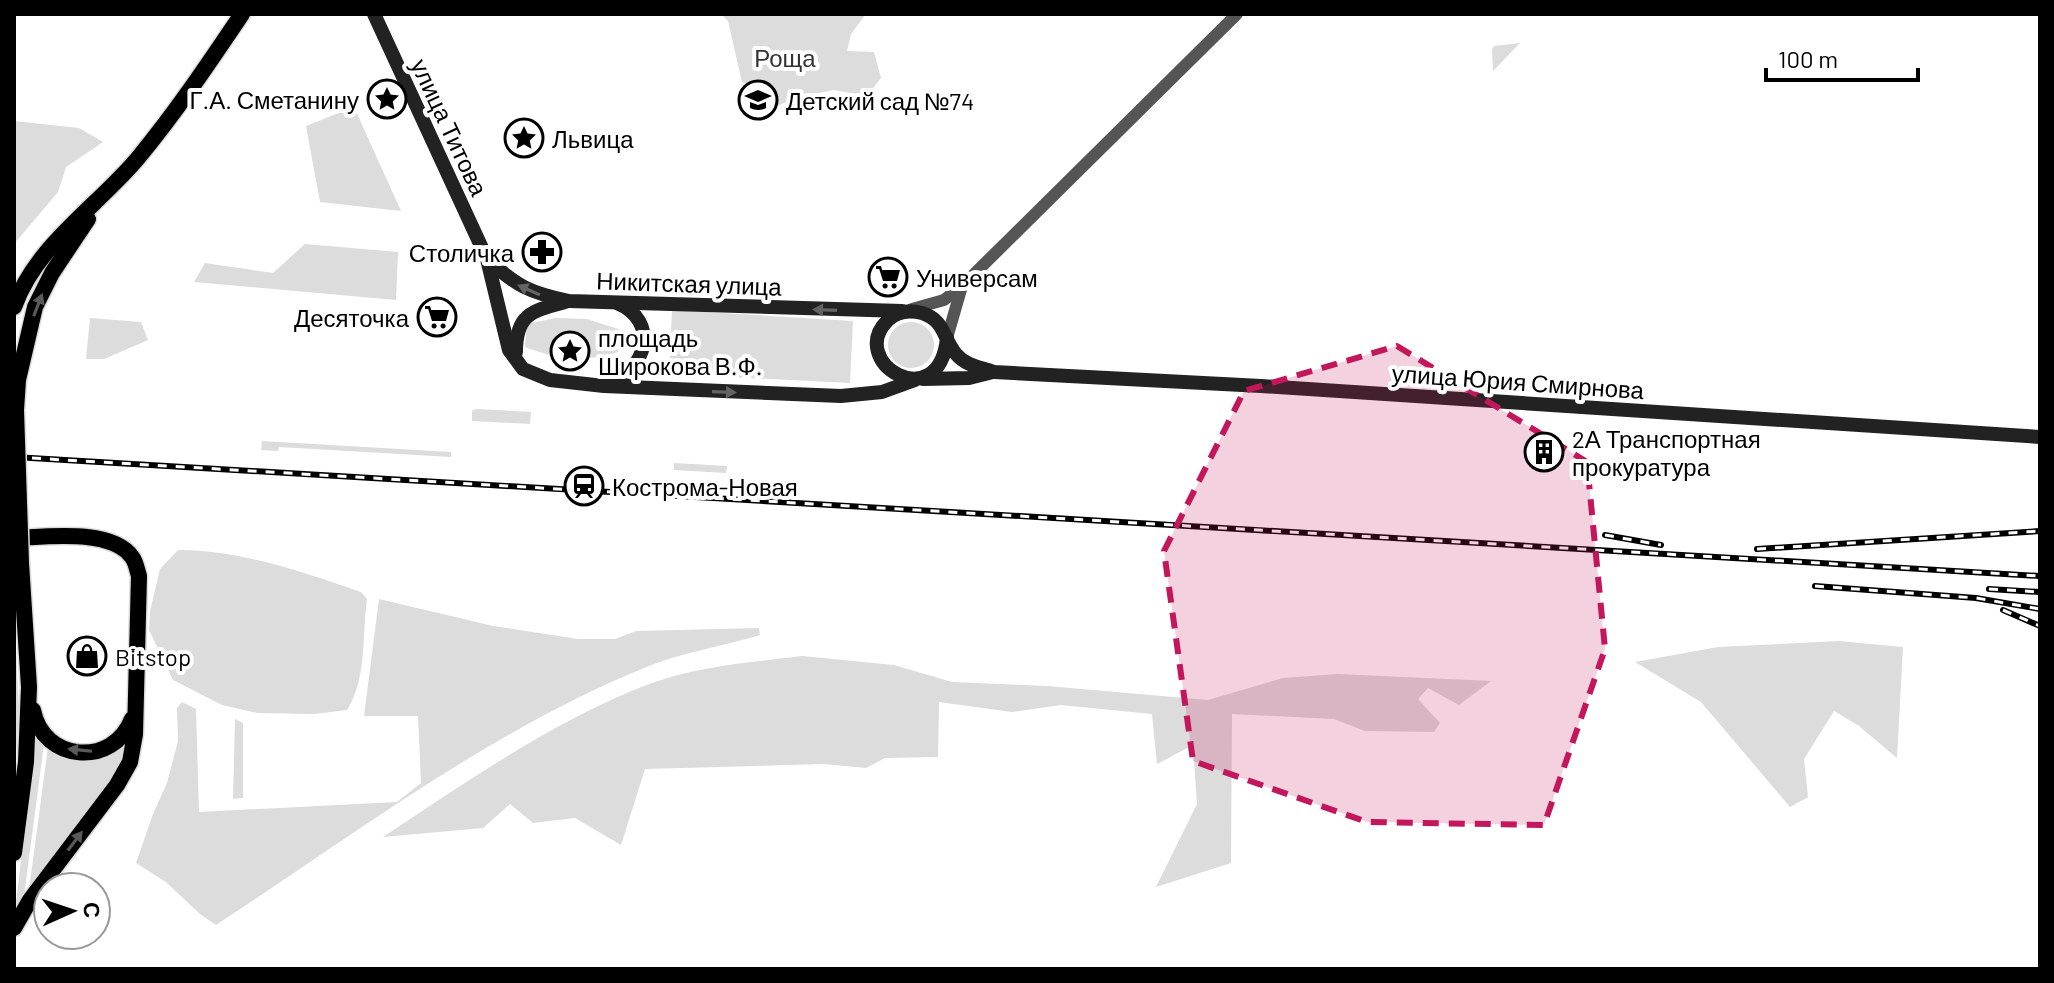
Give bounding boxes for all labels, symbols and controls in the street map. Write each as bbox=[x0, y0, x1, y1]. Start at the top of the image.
scale bar bbox=[1766, 32, 1918, 82]
park label: Роща bbox=[754, 43, 816, 72]
text: 100 m bbox=[1778, 44, 1838, 73]
street label: улица Титова bbox=[406, 54, 495, 201]
place icon: Г.А. Сметанину bbox=[366, 78, 408, 120]
school or university icon: Детский сад №74 bbox=[737, 79, 779, 121]
place label: Г.А. Сметанину bbox=[189, 85, 359, 114]
place label: Детский сад №74 bbox=[786, 86, 974, 115]
place icon: Львица bbox=[503, 117, 545, 159]
place label: Львица bbox=[552, 124, 634, 153]
pharmacy icon: Столичка bbox=[521, 231, 563, 273]
place label: Столичка bbox=[409, 238, 515, 267]
supermarket icon: Универсам bbox=[867, 256, 909, 298]
place label: Универсам bbox=[916, 263, 1038, 292]
street label: Никитская улица bbox=[596, 265, 783, 301]
one-way arrow bbox=[517, 283, 541, 296]
one-way arrow bbox=[31, 293, 44, 317]
supermarket icon: Десяточка bbox=[416, 296, 458, 338]
place label: Десяточка bbox=[294, 303, 410, 332]
one-way arrow bbox=[812, 303, 837, 316]
place label: площадь Широкова В.Ф. bbox=[598, 323, 762, 380]
place icon: площадь Широкова В.Ф. bbox=[549, 330, 591, 372]
street label: улица Юрия Смирнова bbox=[1391, 358, 1646, 404]
one-way arrow bbox=[712, 386, 737, 399]
place label: 2А Транспортная прокуратура bbox=[1572, 424, 1761, 481]
building icon: 2А Транспортная прокуратура bbox=[1523, 431, 1565, 473]
station icon: Кострома-Новая bbox=[563, 465, 605, 507]
place label: Кострома-Новая bbox=[612, 472, 798, 501]
shop icon: Bitstop bbox=[66, 635, 108, 677]
place label: Bitstop bbox=[115, 642, 191, 671]
one-way arrow bbox=[67, 744, 92, 757]
one-way arrow bbox=[66, 831, 82, 851]
north arrow bbox=[32, 871, 112, 951]
text: С bbox=[80, 901, 106, 919]

